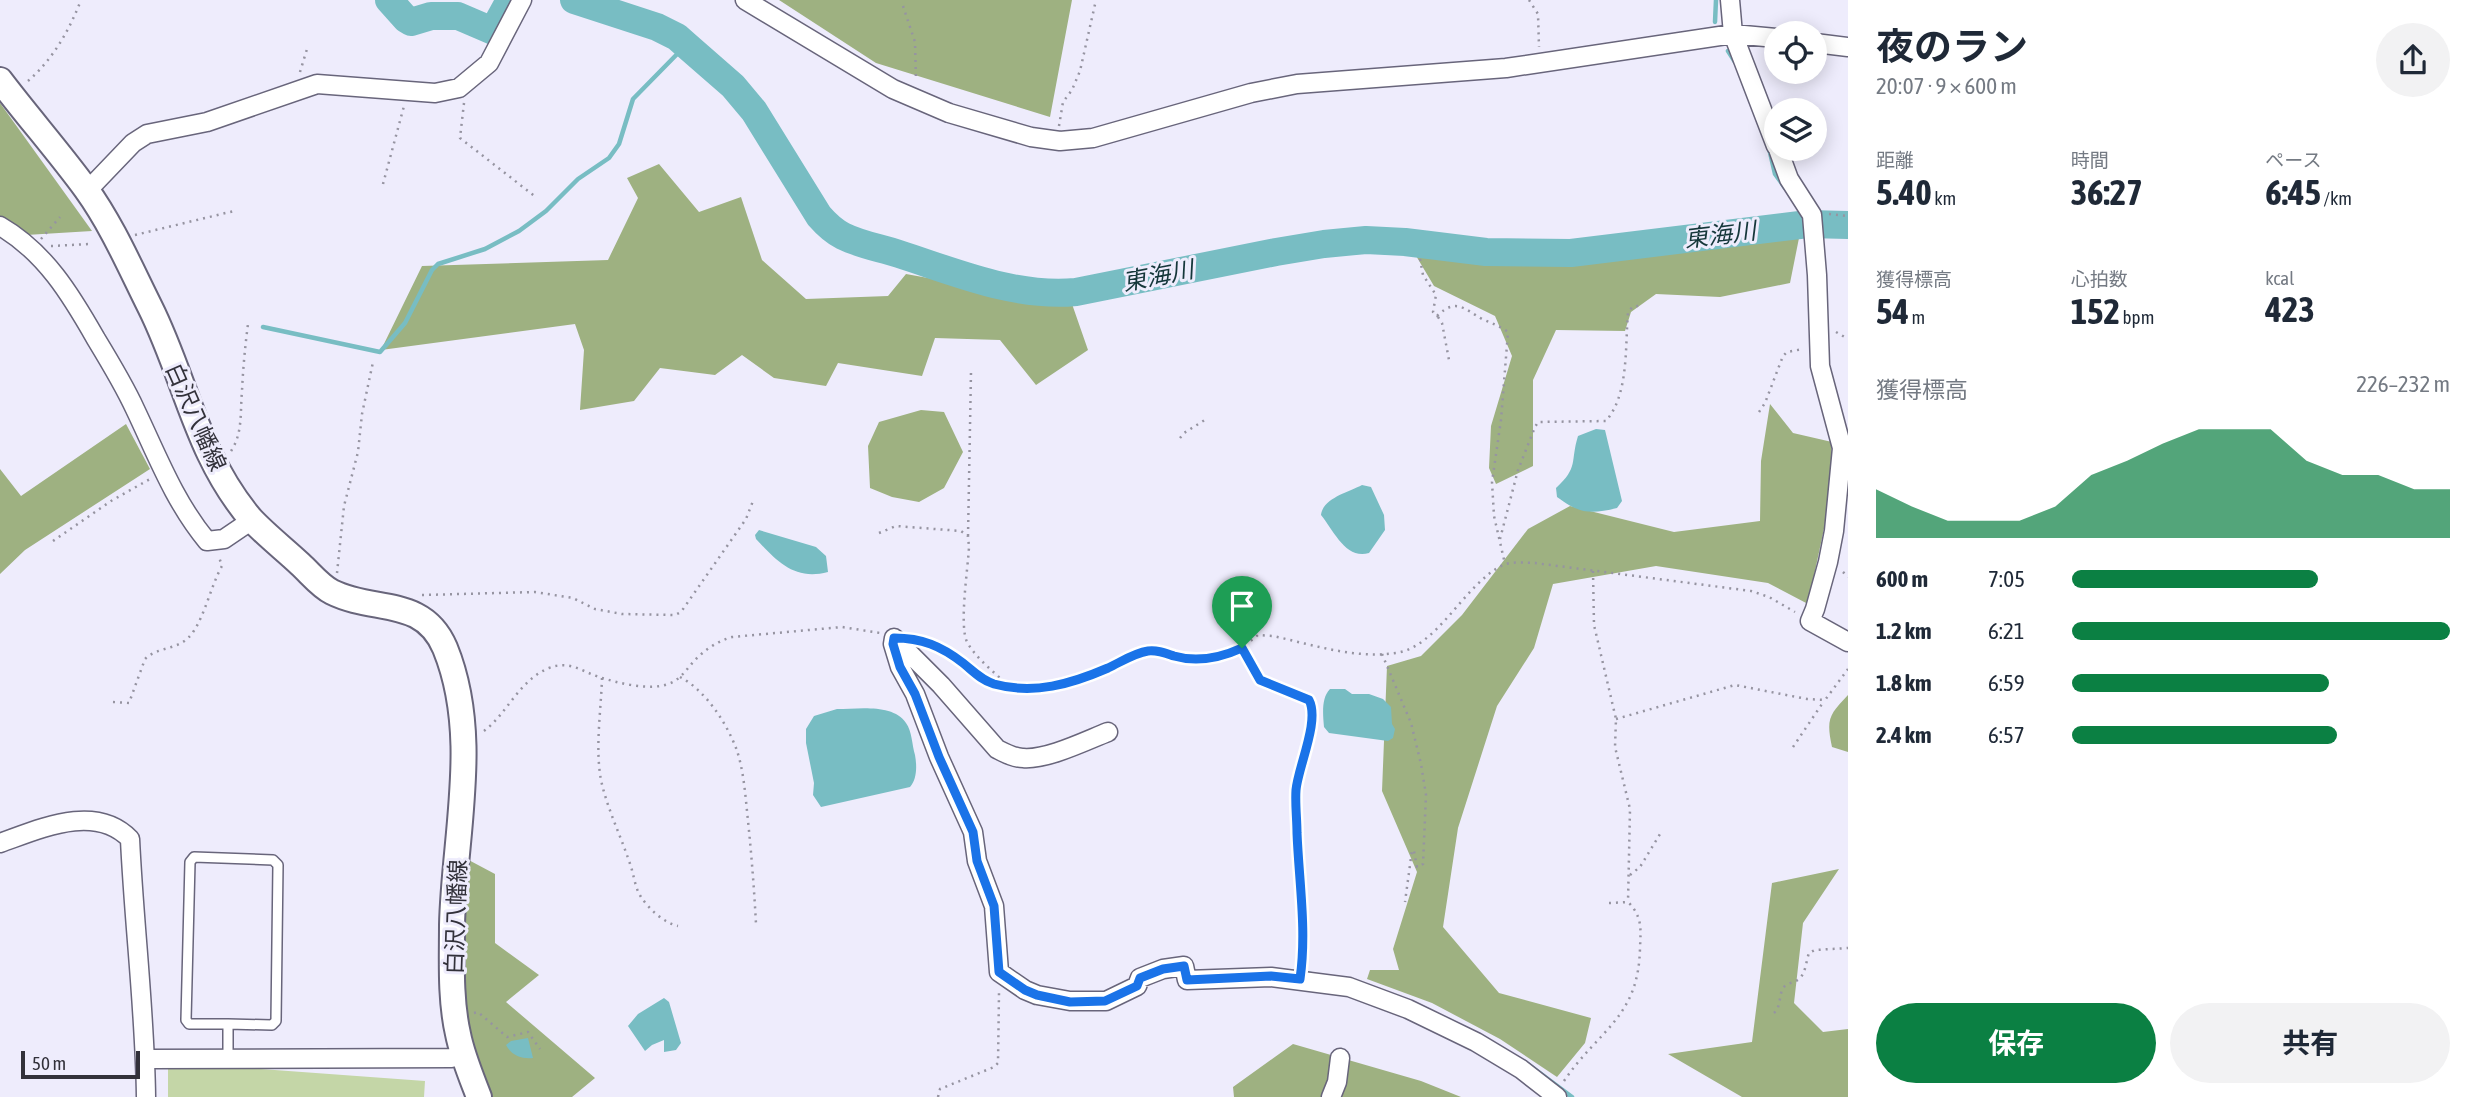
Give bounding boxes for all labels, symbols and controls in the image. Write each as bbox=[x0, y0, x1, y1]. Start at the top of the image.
map controls bbox=[1764, 21, 1827, 161]
button: locate bbox=[1764, 21, 1827, 84]
button: share bbox=[2376, 23, 2450, 97]
text: 夜のラン bbox=[1876, 25, 2028, 68]
text: 20:07 · 9 × 600 m bbox=[1876, 73, 2017, 99]
button: layers bbox=[1764, 98, 1827, 161]
text: 距離 bbox=[1876, 149, 1914, 171]
text: 時間 bbox=[2071, 149, 2109, 171]
text: ペース bbox=[2265, 149, 2321, 171]
text: 5.40 bbox=[1876, 172, 1932, 212]
text: 36:27 bbox=[2071, 172, 2143, 212]
text: 6:45 bbox=[2265, 172, 2321, 212]
text: km bbox=[1932, 187, 1956, 209]
text: /km bbox=[2321, 187, 2352, 209]
water label: 東海川 bbox=[1683, 216, 1760, 252]
water label: 東海川 bbox=[1120, 255, 1199, 296]
text: kcal bbox=[2265, 267, 2294, 289]
text: 獲得標高 bbox=[1876, 268, 1952, 290]
text: 心拍数 bbox=[2071, 268, 2128, 290]
text: 423 bbox=[2265, 289, 2315, 329]
text: 54 bbox=[1876, 291, 1909, 331]
text: 152 bbox=[2071, 291, 2120, 331]
text: m bbox=[1909, 306, 1925, 328]
text: bpm bbox=[2120, 306, 2154, 328]
street label: 白沢八幡線 bbox=[161, 359, 231, 475]
text: 226–232 m bbox=[2356, 371, 2450, 397]
text: 獲得標高 bbox=[1876, 377, 1968, 403]
text: 600 m bbox=[1876, 566, 1928, 592]
text: 7:05 bbox=[1988, 566, 2025, 592]
pin bbox=[1212, 576, 1272, 648]
icon: arrive bbox=[1223, 587, 1261, 625]
text: 1.2 km bbox=[1876, 618, 1932, 644]
text: 6:21 bbox=[1988, 618, 2025, 644]
text: 1.8 km bbox=[1876, 670, 1932, 696]
text: 6:59 bbox=[1988, 670, 2025, 696]
text: 2.4 km bbox=[1876, 722, 1932, 748]
text: 6:57 bbox=[1988, 722, 2025, 748]
street label: 白沢八幡線 bbox=[441, 859, 471, 975]
button: 保存 bbox=[1876, 1003, 2156, 1083]
button: 共有 bbox=[2170, 1003, 2450, 1083]
scale bar bbox=[21, 1048, 140, 1080]
text: 50 m bbox=[32, 1052, 66, 1074]

